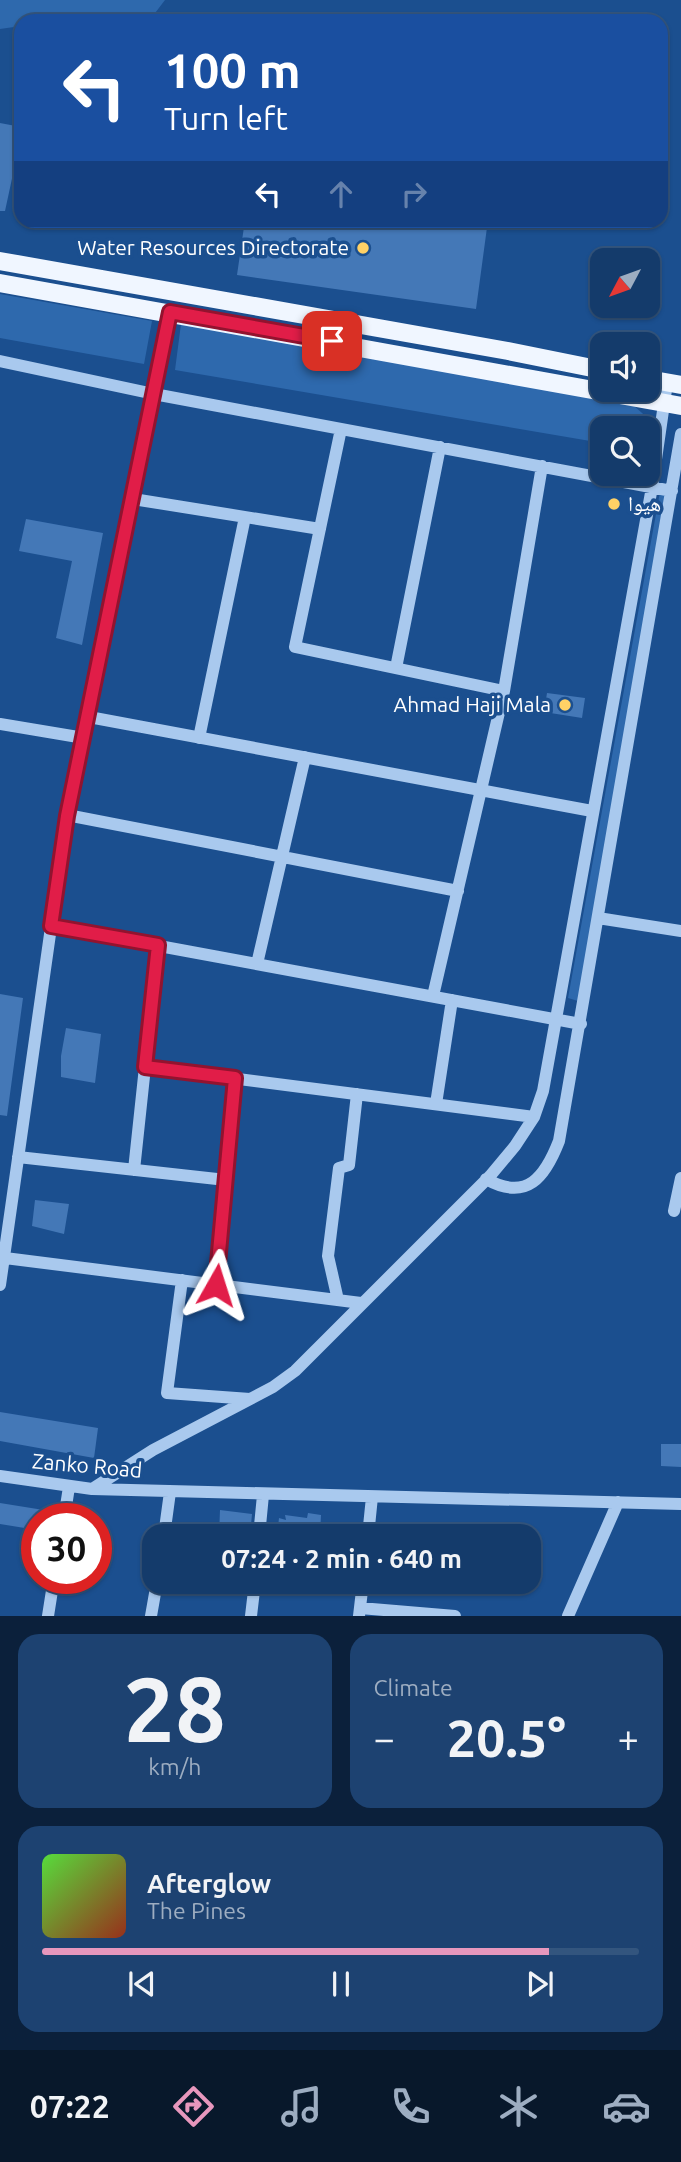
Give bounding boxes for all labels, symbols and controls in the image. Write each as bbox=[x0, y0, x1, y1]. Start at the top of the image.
icon: left bbox=[49, 42, 140, 133]
text: 100 m bbox=[164, 42, 301, 97]
text: Turn left bbox=[164, 100, 288, 136]
icon: left bbox=[249, 175, 287, 213]
icon: ahead bbox=[322, 175, 360, 213]
icon: right bbox=[395, 175, 433, 213]
place label: Water Resources Directorate bbox=[77, 235, 349, 259]
marker: Water Resources Directorate bbox=[355, 240, 371, 256]
north arrow bbox=[590, 248, 660, 318]
map controls bbox=[590, 248, 660, 486]
pin bbox=[302, 311, 362, 371]
icon: arrive bbox=[313, 322, 351, 360]
button: sound bbox=[590, 332, 660, 402]
button: search bbox=[590, 416, 660, 486]
place label: هیوا bbox=[628, 491, 661, 515]
marker: هیوا bbox=[606, 496, 622, 512]
place label: Ahmad Haji Mala bbox=[394, 692, 551, 716]
marker: Ahmad Haji Mala bbox=[557, 697, 573, 713]
position arrow bbox=[179, 1248, 253, 1322]
street label: Zanko Road bbox=[31, 1448, 143, 1482]
speed limit sign: 30 bbox=[21, 1503, 112, 1594]
text: 07:24 · 2 min · 640 m bbox=[221, 1544, 462, 1573]
text: 28 bbox=[123, 1657, 226, 1759]
text: Climate bbox=[374, 1675, 453, 1700]
text: 20.5° bbox=[447, 1709, 566, 1767]
text: − bbox=[374, 1717, 395, 1759]
text: + bbox=[618, 1717, 639, 1759]
text: km/h bbox=[148, 1754, 201, 1779]
text: Afterglow bbox=[147, 1869, 271, 1898]
text: The Pines bbox=[147, 1898, 246, 1923]
icon: previous bbox=[123, 1965, 161, 2003]
icon: pause bbox=[322, 1965, 360, 2003]
icon: next bbox=[521, 1965, 559, 2003]
icon: directions bbox=[169, 2082, 218, 2131]
icon: music bbox=[277, 2082, 326, 2131]
icon: phone bbox=[386, 2082, 435, 2131]
icon: climate bbox=[494, 2082, 543, 2131]
icon: car bbox=[602, 2082, 651, 2131]
text: 07:22 bbox=[30, 2088, 110, 2124]

